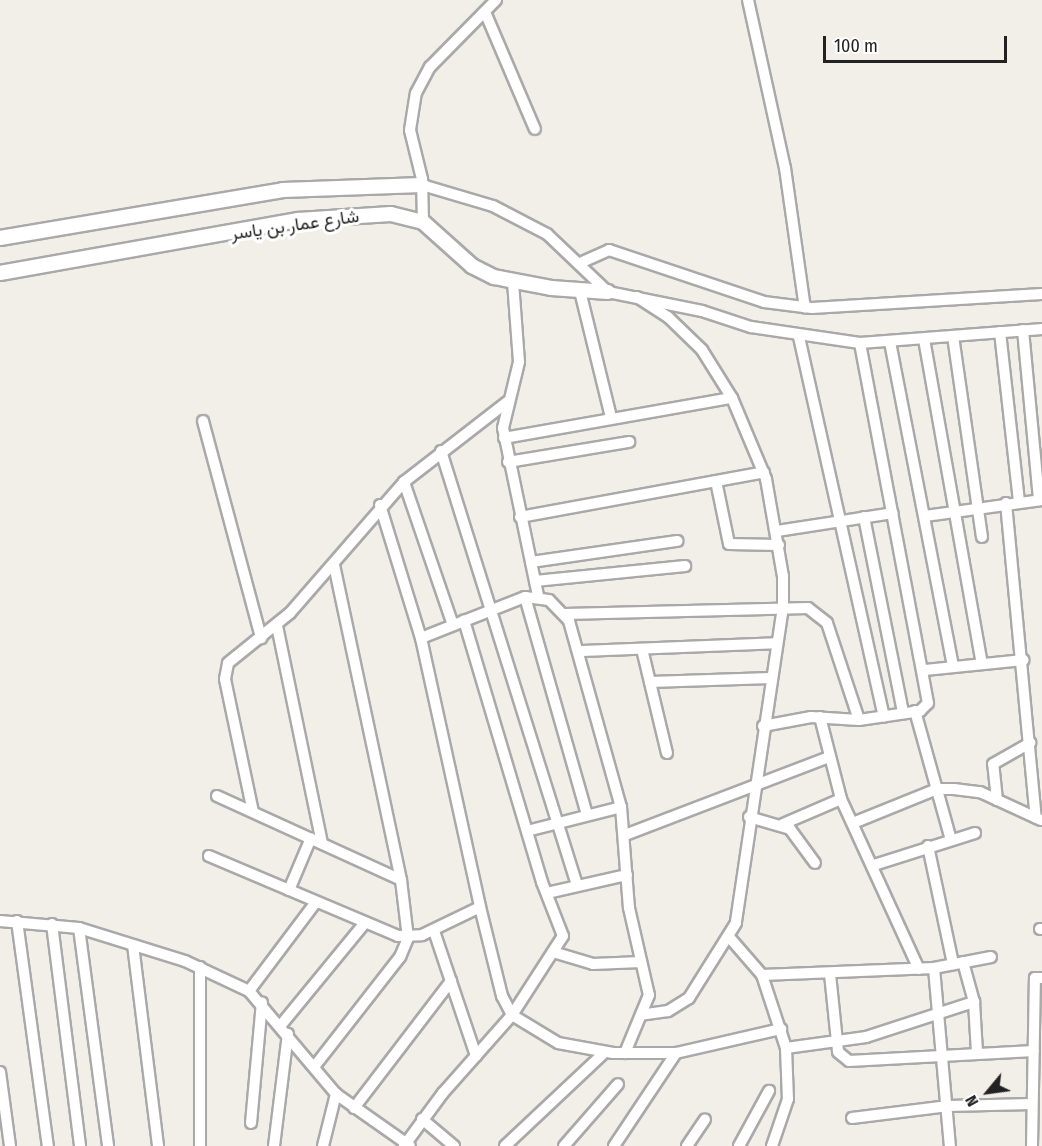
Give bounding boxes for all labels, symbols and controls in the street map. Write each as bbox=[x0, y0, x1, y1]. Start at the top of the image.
scale bar bbox=[826, 24, 1010, 62]
text: 100 m bbox=[834, 35, 878, 57]
street label: شارع عمار بن ياسر bbox=[230, 205, 360, 245]
north arrow bbox=[958, 1062, 1018, 1122]
text: N bbox=[961, 1092, 982, 1110]

